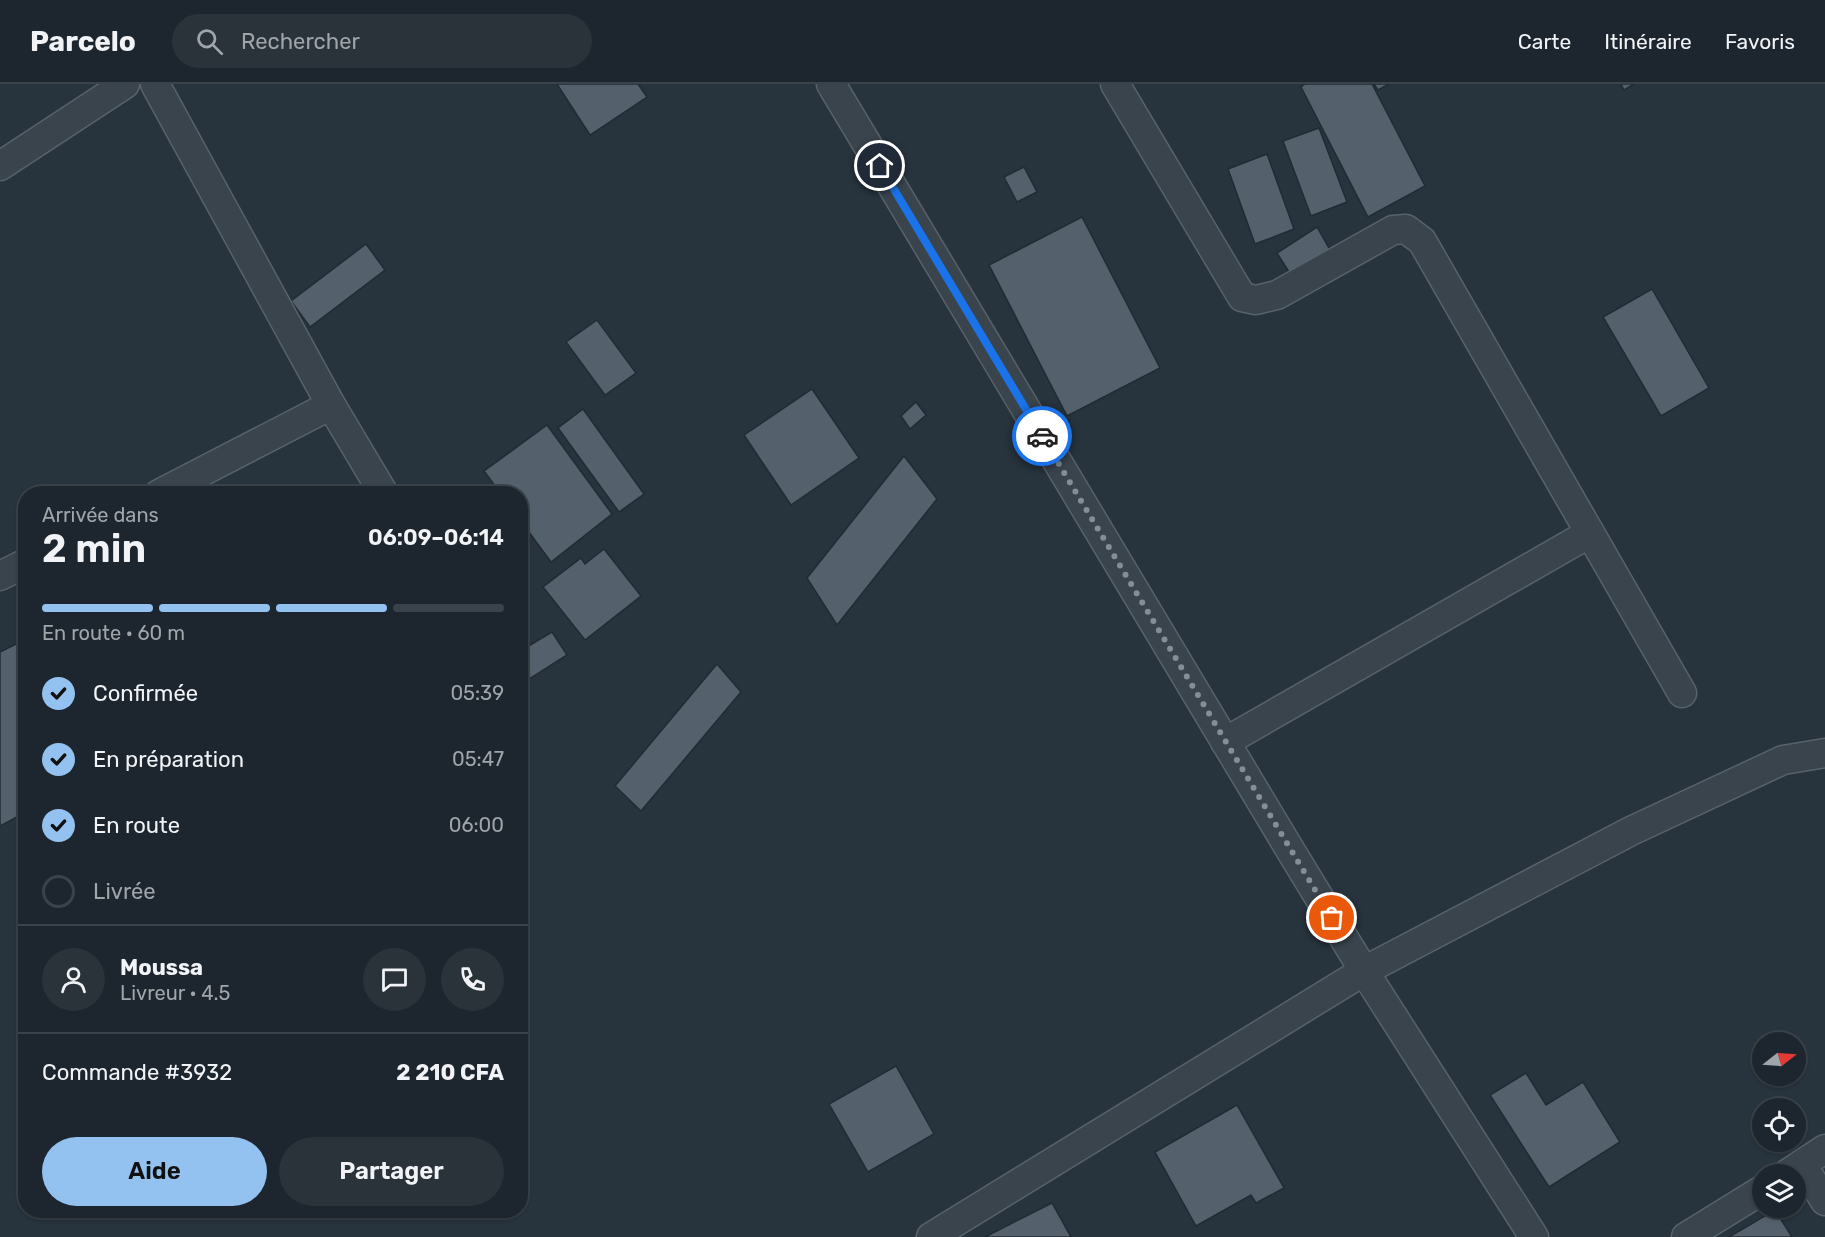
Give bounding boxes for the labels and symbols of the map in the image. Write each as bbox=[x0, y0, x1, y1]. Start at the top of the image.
pin bbox=[854, 140, 905, 191]
courier bbox=[1012, 406, 1072, 466]
pin bbox=[1306, 892, 1357, 943]
north arrow bbox=[1752, 1032, 1806, 1086]

